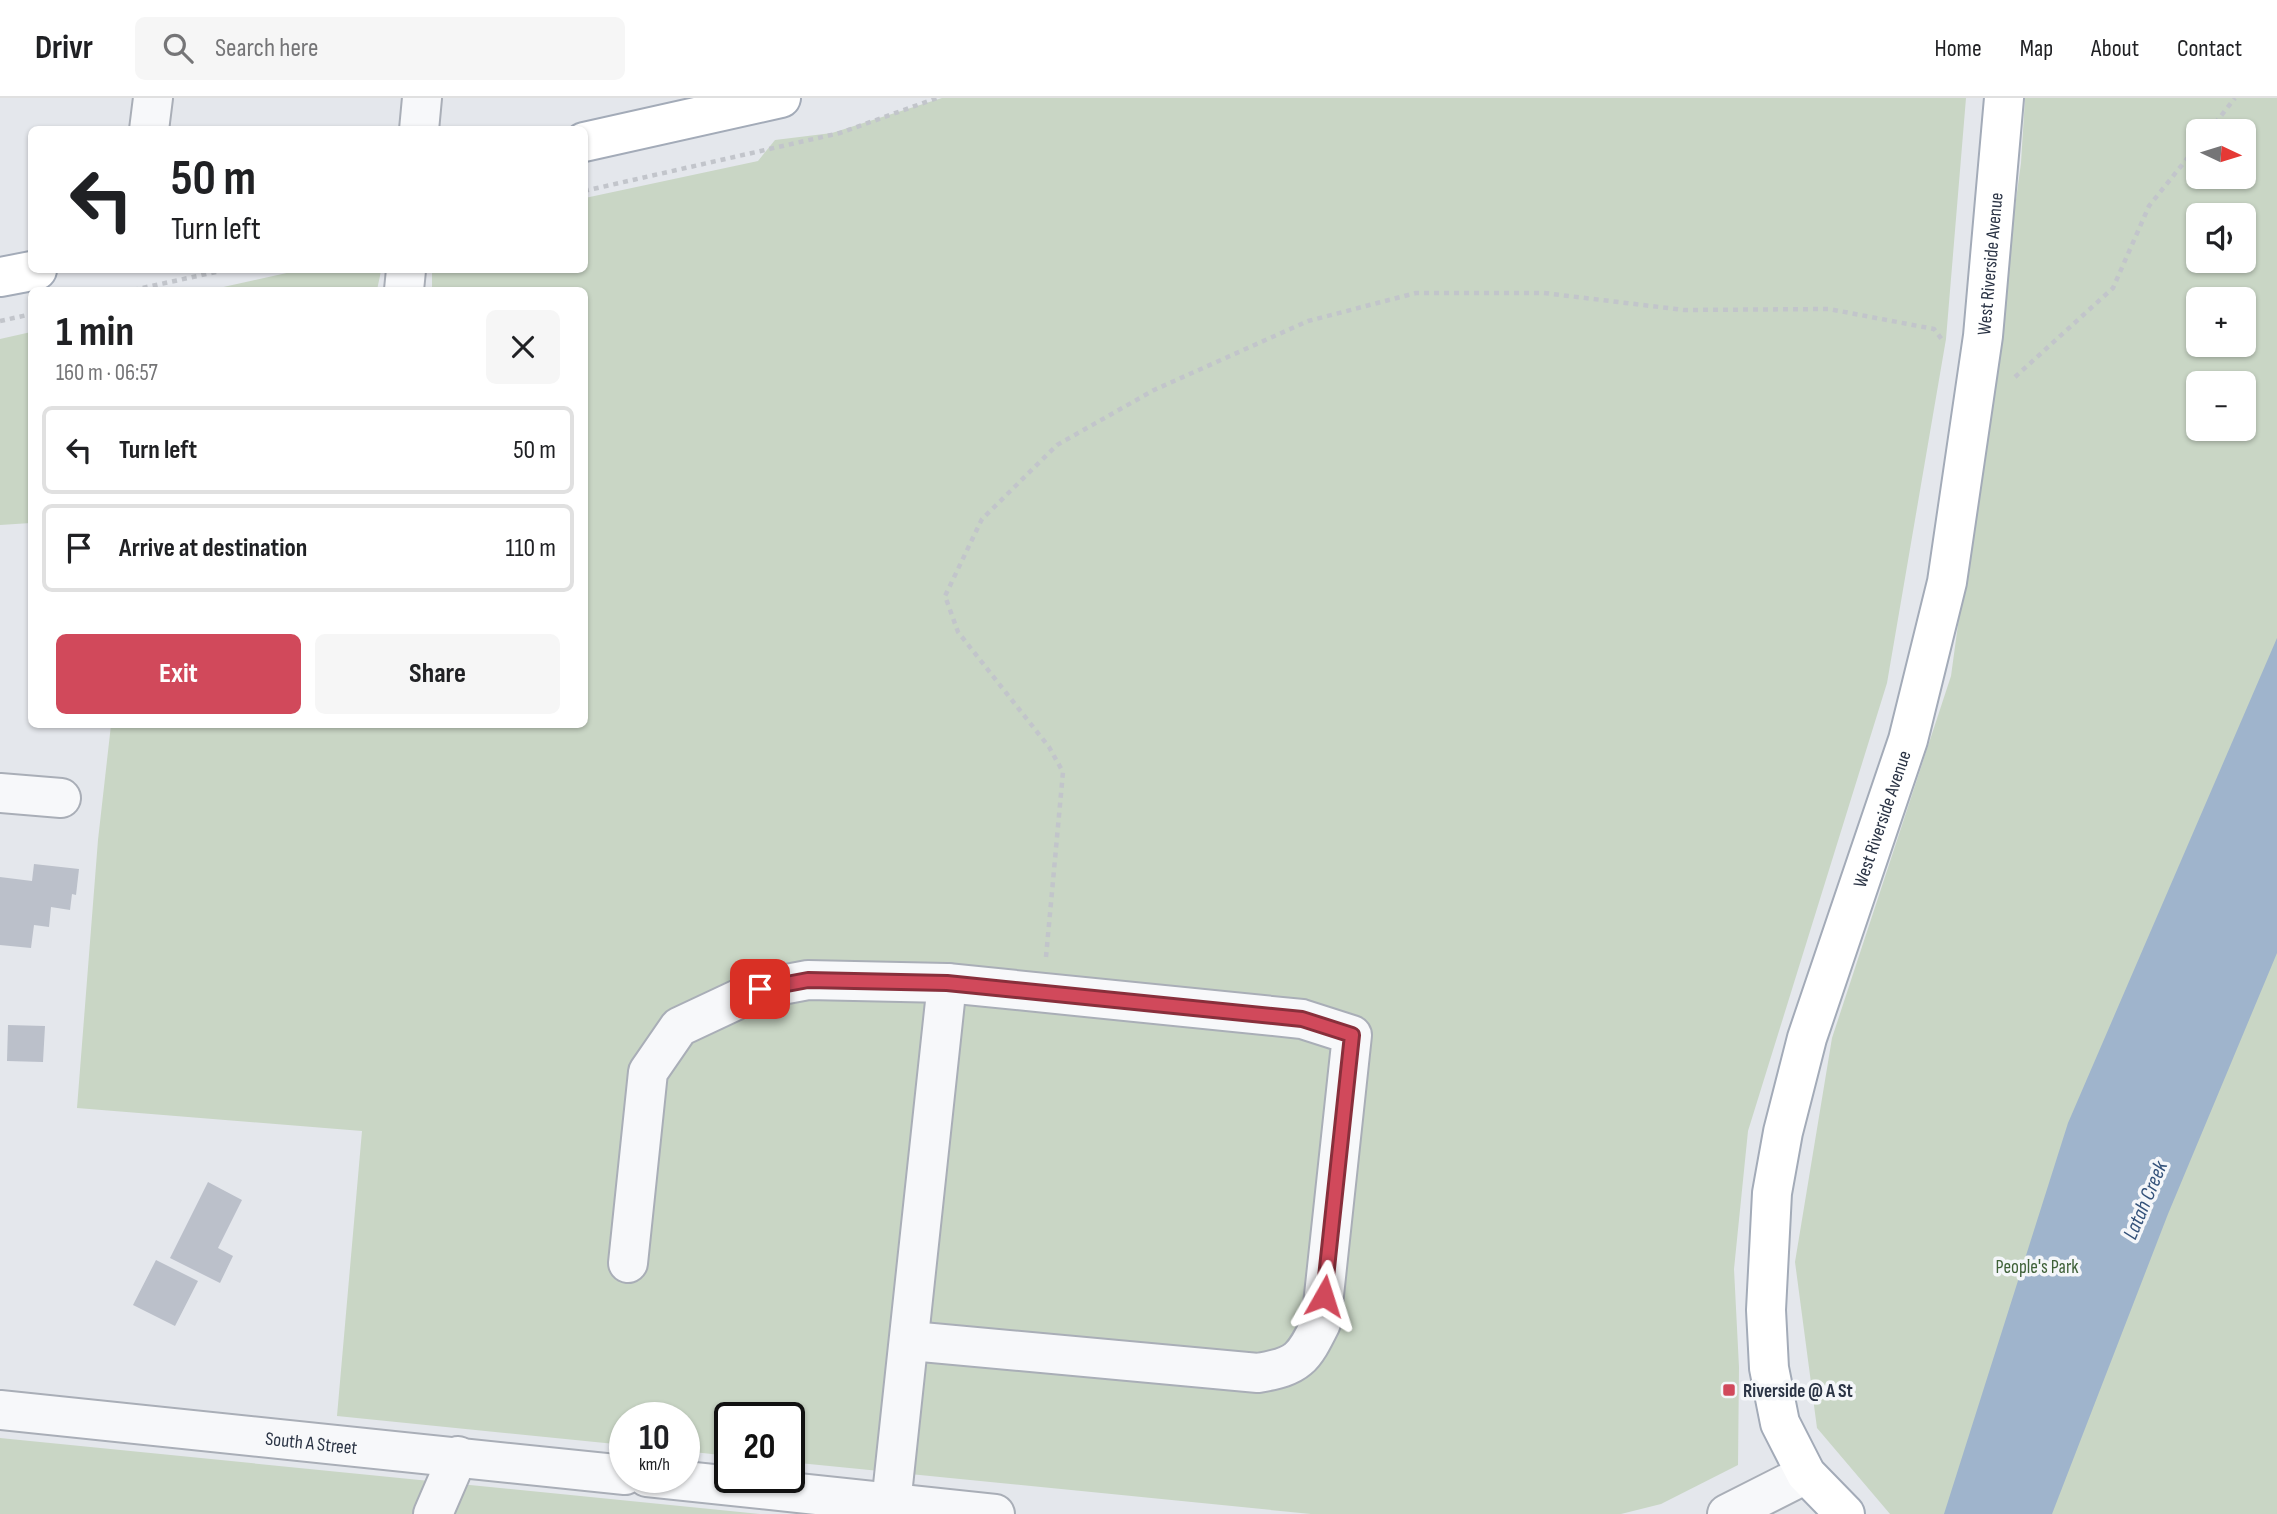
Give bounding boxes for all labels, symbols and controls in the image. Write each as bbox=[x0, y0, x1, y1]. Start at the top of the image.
search box bbox=[135, 17, 625, 80]
text: Drivr bbox=[35, 28, 93, 68]
icon: search bbox=[159, 29, 197, 67]
text: Search here bbox=[215, 33, 318, 64]
text: Home bbox=[1934, 34, 1982, 63]
text: Map bbox=[2020, 34, 2053, 63]
text: About bbox=[2091, 34, 2139, 63]
text: Contact bbox=[2177, 34, 2242, 63]
north arrow bbox=[2186, 119, 2256, 189]
map controls bbox=[2186, 119, 2256, 441]
text: 50 m bbox=[171, 150, 256, 209]
icon: left bbox=[56, 154, 147, 245]
street label: West Riverside Avenue bbox=[1973, 192, 2009, 336]
button: sound bbox=[2186, 203, 2256, 273]
text: Turn left bbox=[171, 210, 261, 249]
button: + bbox=[2186, 287, 2256, 357]
text: 1 min bbox=[56, 307, 134, 358]
button: close bbox=[486, 310, 560, 384]
text: 160 m · 06:57 bbox=[56, 359, 158, 387]
button: − bbox=[2186, 371, 2256, 441]
icon: left bbox=[60, 431, 98, 469]
text: Turn left bbox=[119, 435, 197, 466]
text: 50 m bbox=[513, 435, 556, 466]
icon: arrive bbox=[60, 529, 98, 567]
text: Arrive at destination bbox=[119, 533, 307, 564]
text: 110 m bbox=[505, 533, 556, 564]
button: Exit bbox=[56, 634, 301, 714]
button: Share bbox=[315, 634, 560, 714]
street label: West Riverside Avenue bbox=[1849, 748, 1917, 891]
pin bbox=[730, 959, 790, 1019]
icon: arrive bbox=[741, 970, 779, 1008]
water label: Latah Creek bbox=[2118, 1156, 2174, 1243]
park label: People's Park bbox=[1995, 1256, 2079, 1279]
position arrow bbox=[1287, 1259, 1361, 1333]
place label: Riverside @ A St bbox=[1743, 1380, 1853, 1403]
marker: Riverside @ A St bbox=[1721, 1382, 1737, 1398]
speed limit sign: 20 bbox=[714, 1402, 805, 1493]
text: 10 bbox=[639, 1417, 670, 1460]
street label: South A Street bbox=[264, 1428, 358, 1460]
text: km/h bbox=[639, 1454, 670, 1475]

